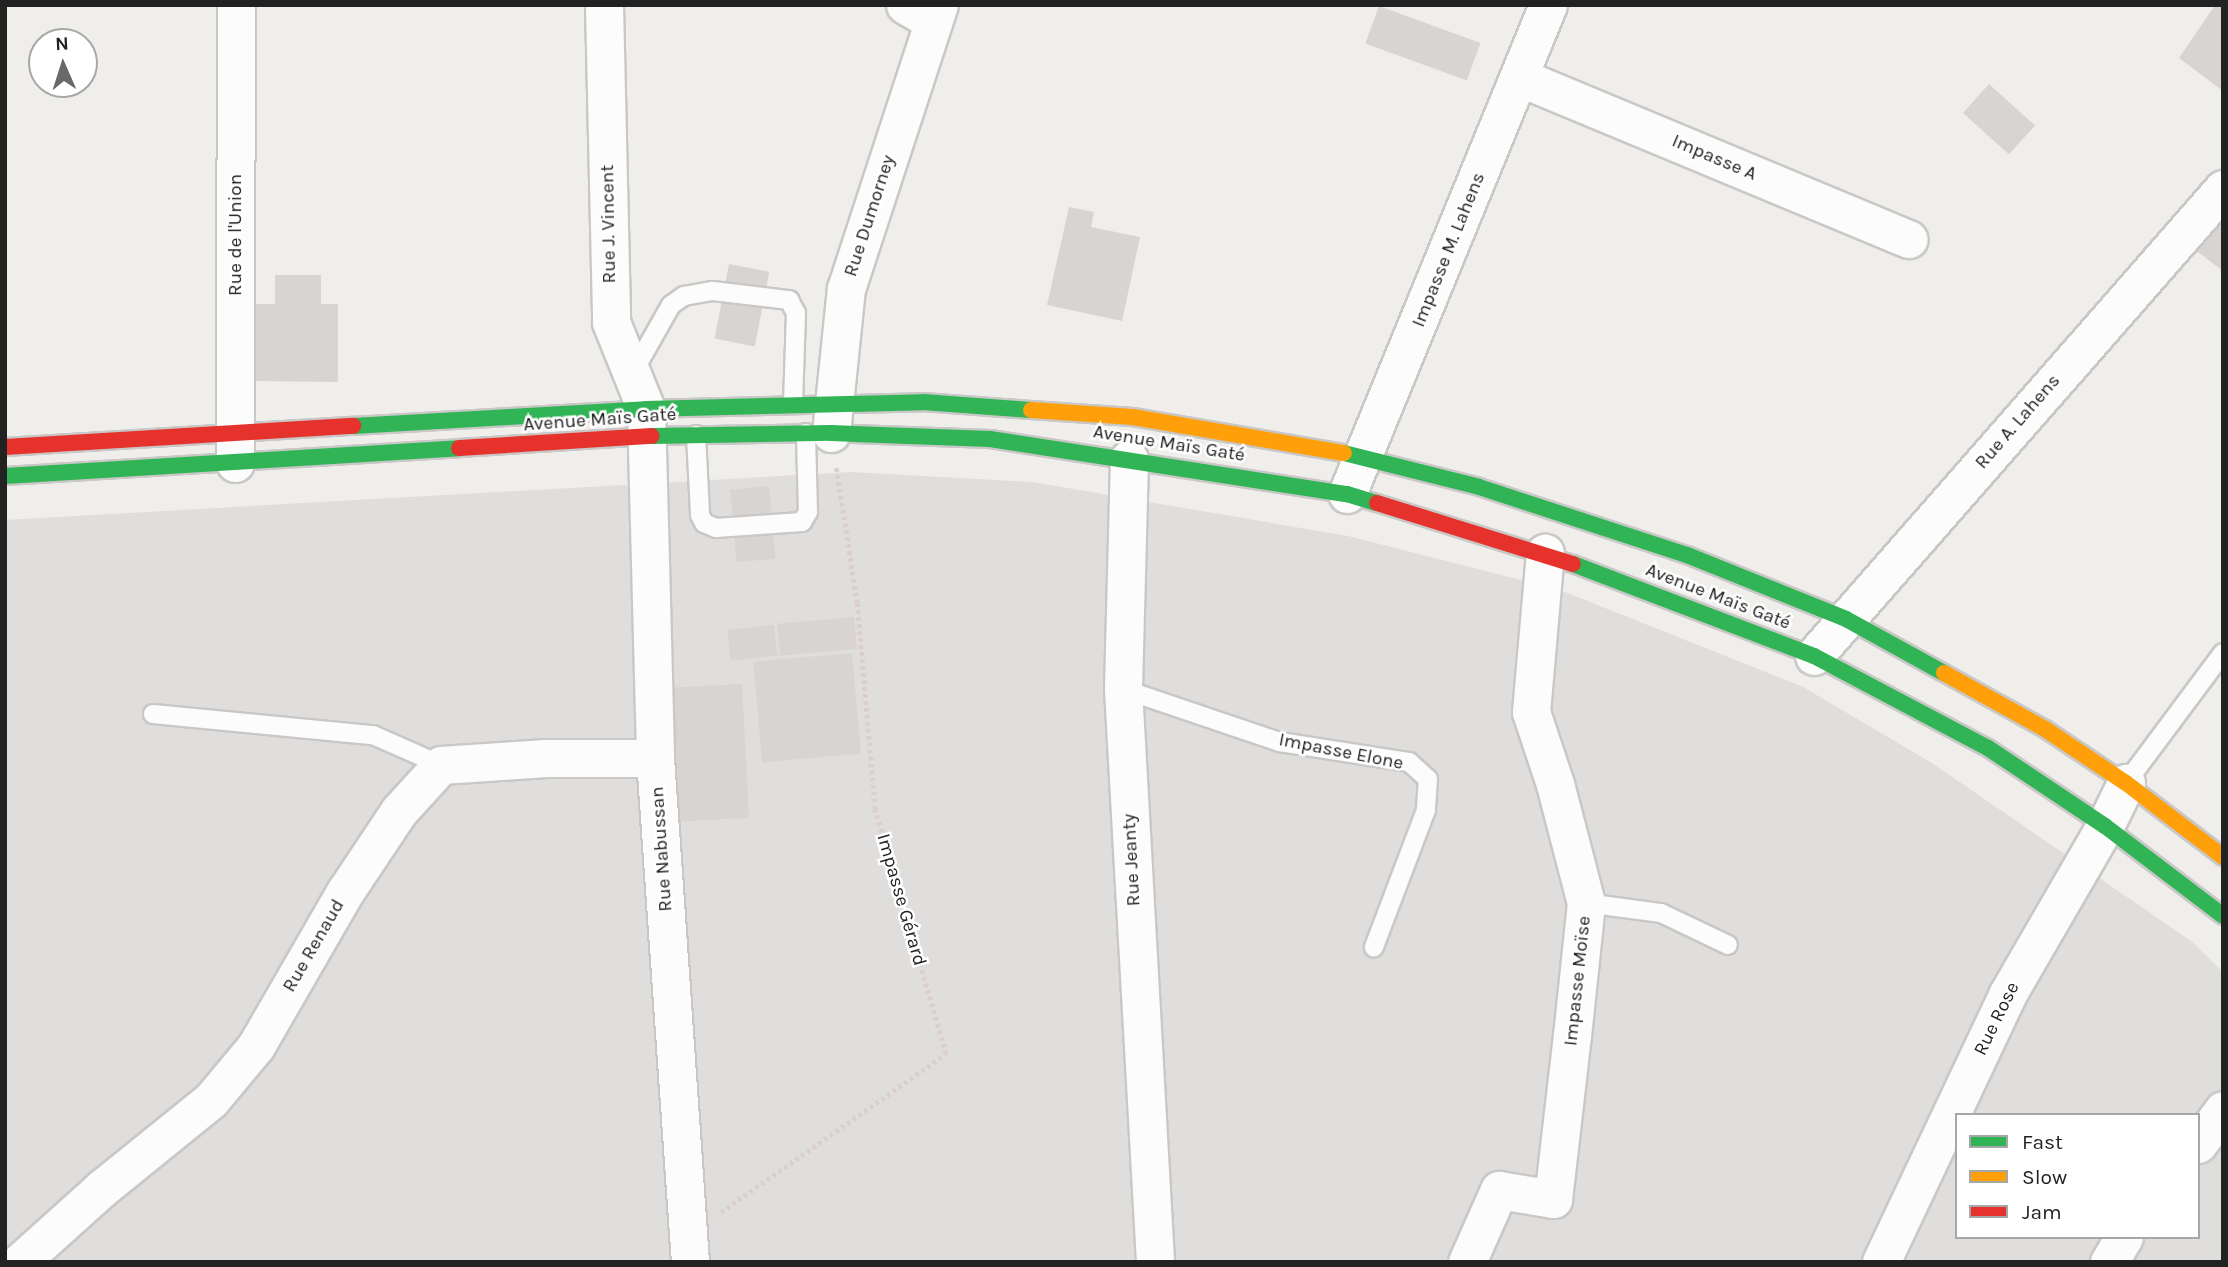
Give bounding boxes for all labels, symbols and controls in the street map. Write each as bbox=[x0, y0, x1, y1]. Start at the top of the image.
north arrow bbox=[28, 28, 98, 98]
text: N bbox=[55, 33, 69, 55]
street label: Impasse A bbox=[1668, 130, 1760, 186]
street label: Rue Dumorney bbox=[840, 152, 900, 280]
street label: Rue J. Vincent bbox=[597, 164, 621, 284]
street label: Impasse M. Lahens bbox=[1408, 169, 1490, 331]
street label: Rue de l'Union bbox=[225, 174, 247, 296]
street label: Rue A. Lahens bbox=[1971, 370, 2065, 474]
street label: Avenue Maïs Gaté bbox=[523, 403, 677, 437]
street label: Avenue Maïs Gaté bbox=[1091, 421, 1247, 467]
street label: Avenue Maïs Gaté bbox=[1642, 559, 1794, 635]
street label: Impasse Elone bbox=[1277, 729, 1405, 775]
street label: Rue Nabussan bbox=[646, 786, 678, 912]
street label: Rue Jeanty bbox=[1118, 813, 1146, 907]
street label: Impasse Gérard bbox=[871, 831, 931, 969]
street label: Rue Renaud bbox=[278, 895, 350, 997]
street label: Impasse Moïse bbox=[1560, 915, 1596, 1047]
street label: Rue Rose bbox=[1969, 978, 2025, 1060]
legend bbox=[1955, 1113, 2200, 1239]
text: Fast bbox=[2022, 1130, 2063, 1154]
text: Slow bbox=[2022, 1165, 2067, 1189]
text: Jam bbox=[2022, 1200, 2062, 1224]

